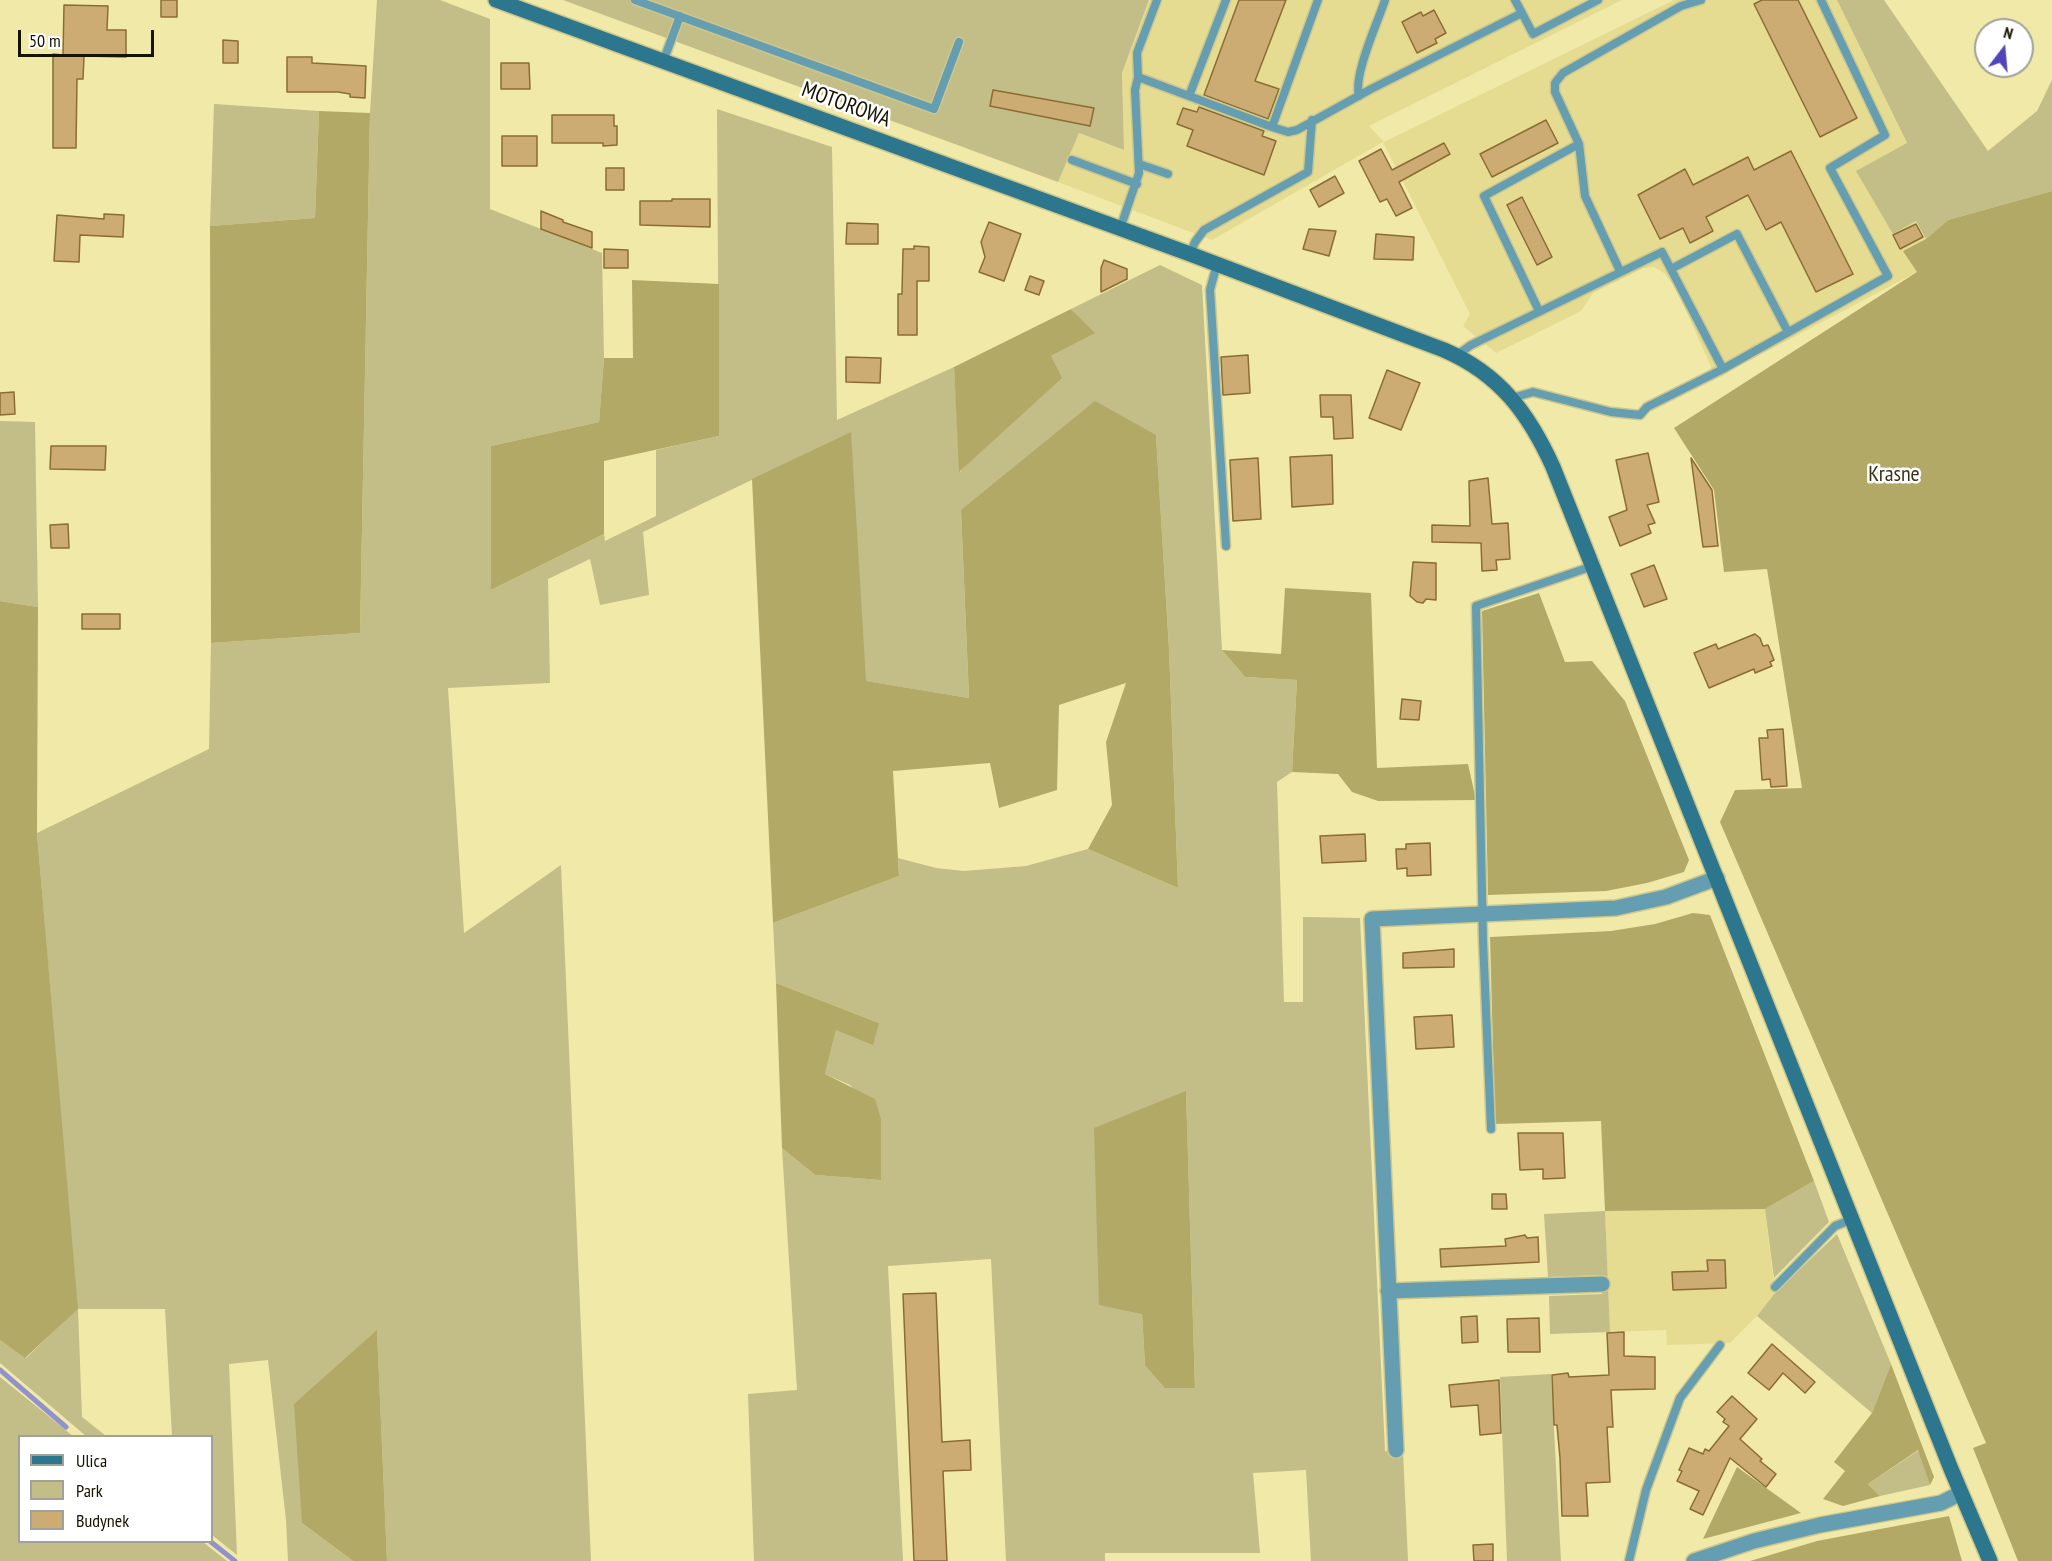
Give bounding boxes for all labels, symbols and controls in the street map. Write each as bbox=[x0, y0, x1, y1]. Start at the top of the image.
scale bar bbox=[21, 18, 158, 56]
north arrow bbox=[1974, 18, 2034, 78]
text: N bbox=[2001, 22, 2015, 43]
text: 50 m bbox=[29, 29, 61, 52]
street label: MOTOROWA bbox=[798, 77, 894, 133]
park label: Krasne bbox=[1868, 462, 1920, 488]
legend bbox=[18, 1435, 213, 1543]
text: Ulica bbox=[76, 1449, 107, 1472]
text: Park bbox=[76, 1479, 103, 1502]
text: Budynek bbox=[76, 1509, 129, 1532]

